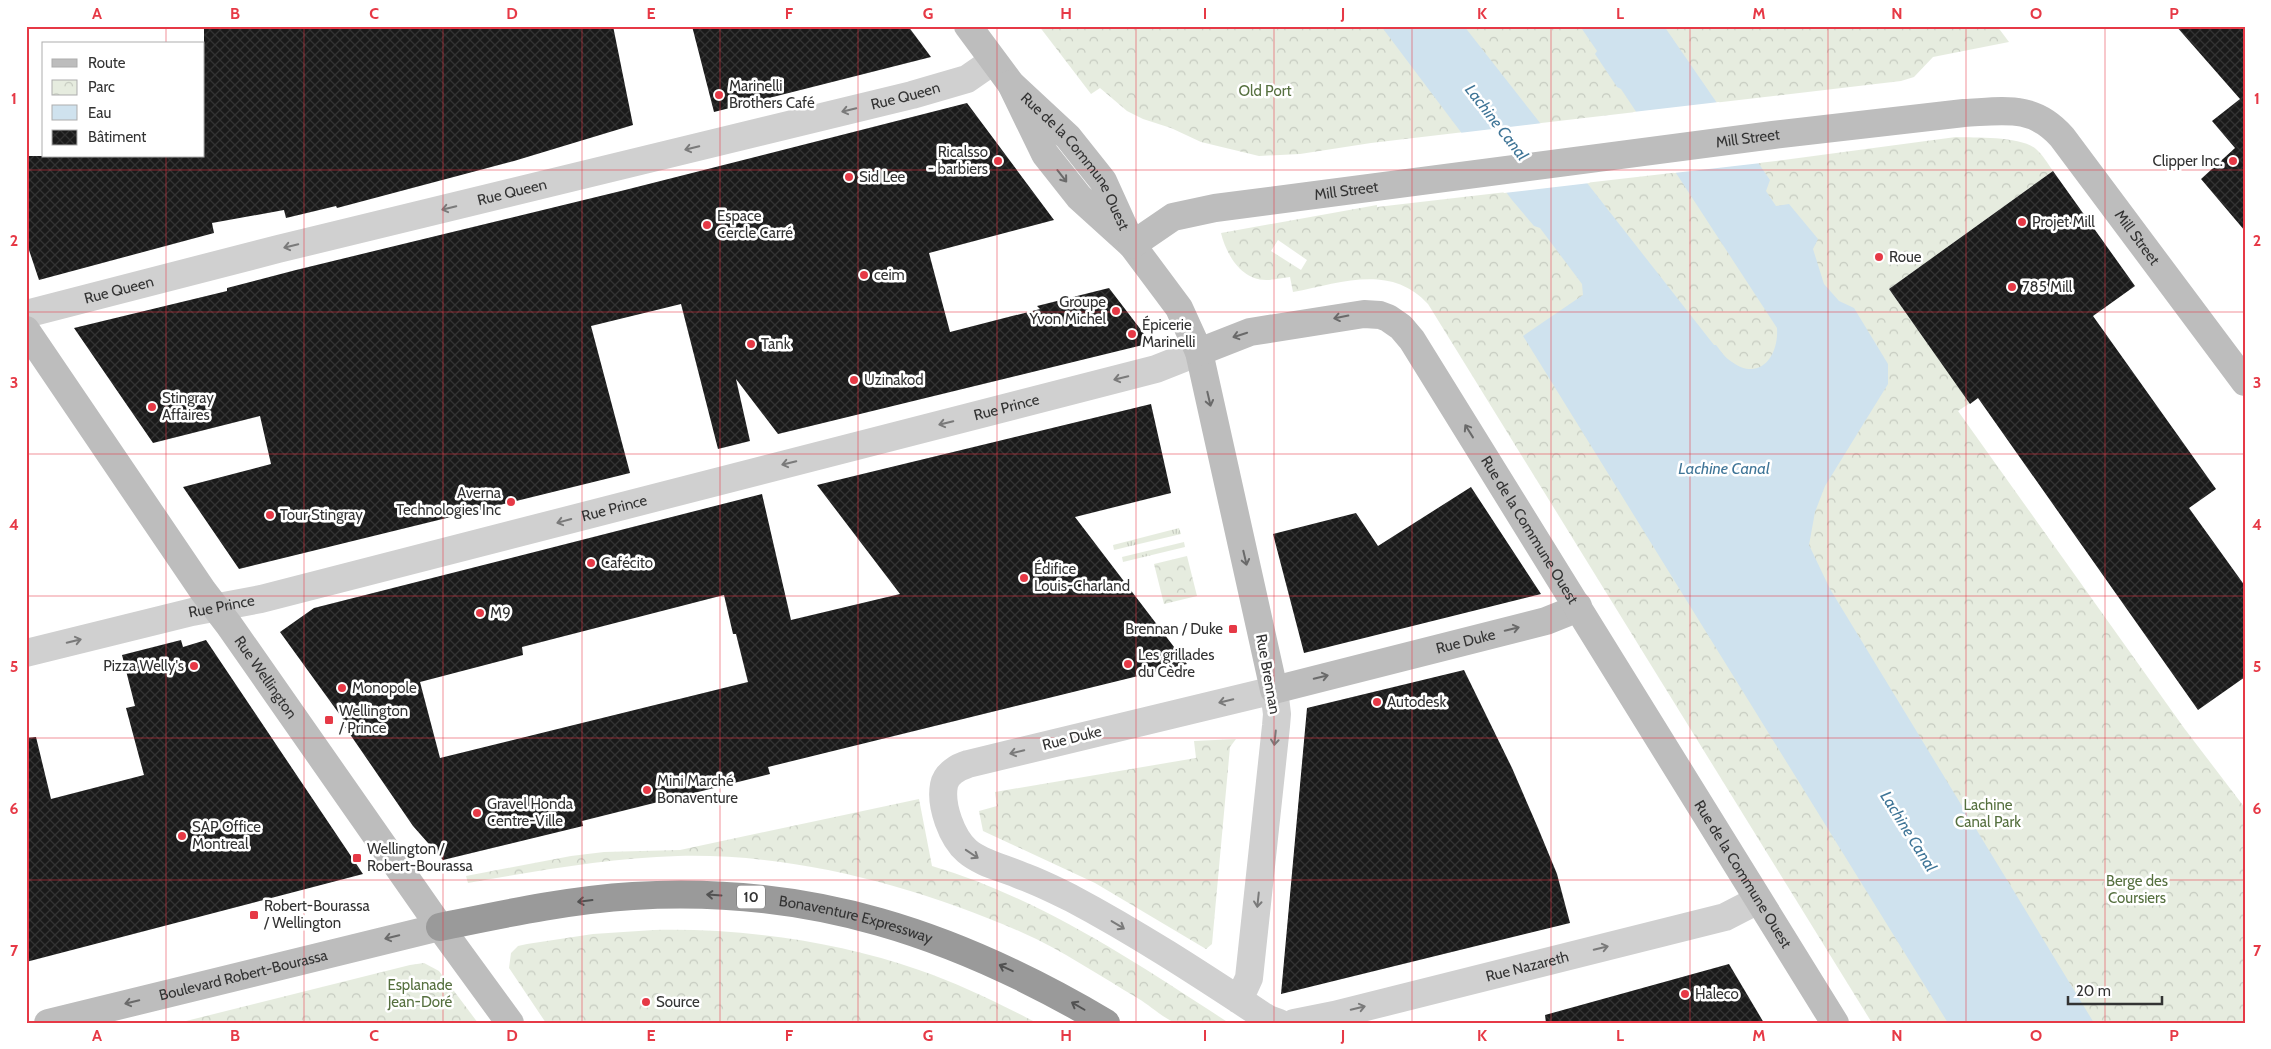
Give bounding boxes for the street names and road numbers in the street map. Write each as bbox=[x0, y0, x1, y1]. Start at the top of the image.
street label: Rue Queen bbox=[869, 78, 942, 114]
street label: Rue de la Commune Ouest bbox=[1017, 89, 1133, 233]
street label: Mill Street bbox=[1715, 125, 1781, 151]
street label: Rue Queen bbox=[475, 175, 549, 209]
street label: Mill Street bbox=[1313, 178, 1379, 204]
street label: Mill Street bbox=[2111, 206, 2164, 269]
street label: Rue Queen bbox=[82, 272, 156, 308]
street label: Rue Prince bbox=[972, 390, 1042, 424]
street label: Rue de la Commune Ouest bbox=[1477, 453, 1582, 607]
street label: Rue Prince bbox=[580, 491, 649, 525]
street label: Rue Prince bbox=[187, 591, 256, 621]
street label: Rue Duke bbox=[1434, 625, 1498, 658]
street label: Rue Wellington bbox=[230, 632, 301, 722]
street label: Rue Brennan bbox=[1252, 632, 1284, 716]
street label: Rue Duke bbox=[1040, 722, 1104, 754]
street label: Rue de la Commune Ouest bbox=[1690, 797, 1795, 951]
road number: 10 bbox=[737, 886, 765, 909]
street label: Bonaventure Expressway bbox=[778, 892, 936, 948]
street label: Boulevard Robert-Bourassa bbox=[157, 946, 330, 1004]
street label: Rue Nazareth bbox=[1484, 947, 1571, 986]

